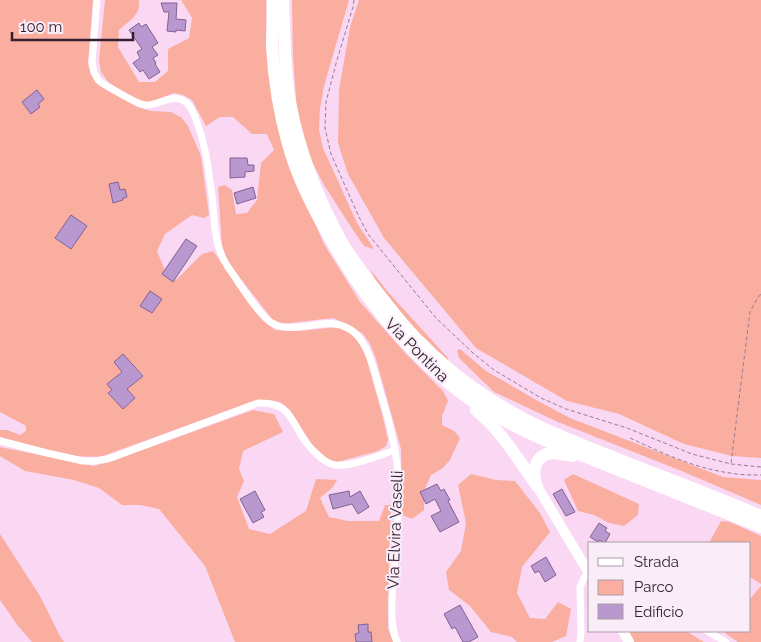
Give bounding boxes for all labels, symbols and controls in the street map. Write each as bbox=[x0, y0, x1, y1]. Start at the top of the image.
scale bar bbox=[12, 10, 134, 42]
text: 100 m bbox=[20, 18, 62, 36]
street label: Via Pontina bbox=[381, 314, 453, 386]
street label: Via Elvira Vaselli bbox=[383, 470, 407, 590]
legend bbox=[588, 542, 751, 632]
text: Strada bbox=[634, 553, 679, 571]
text: Parco bbox=[634, 578, 674, 596]
text: Edificio bbox=[634, 603, 684, 621]

